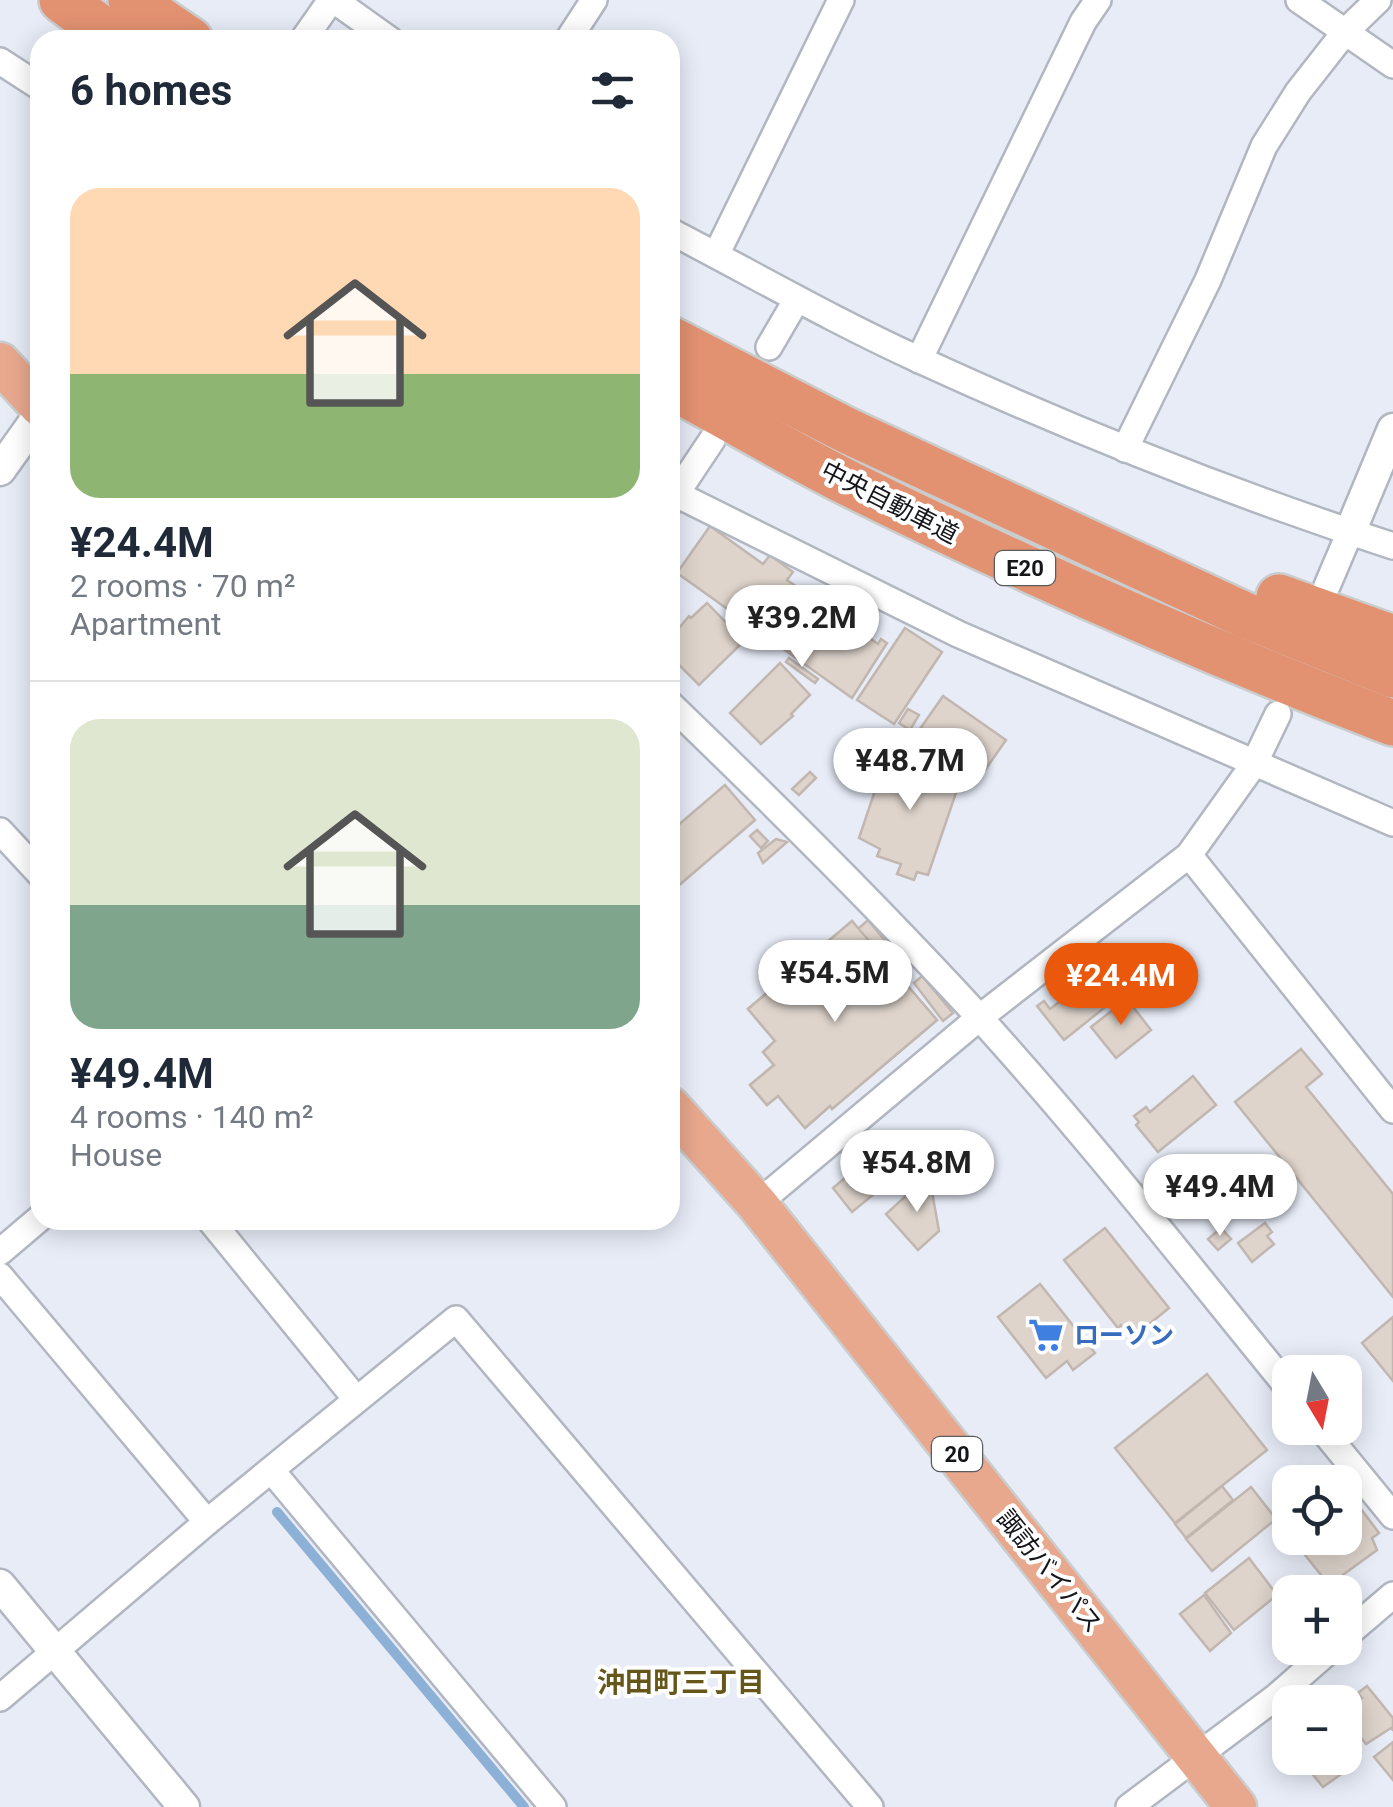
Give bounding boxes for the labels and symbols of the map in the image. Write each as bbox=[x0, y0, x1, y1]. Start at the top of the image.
street label: 中央自動車道 bbox=[816, 455, 963, 549]
road number: E20 bbox=[995, 551, 1055, 585]
pin: ¥39.2M bbox=[721, 585, 883, 670]
pin: ¥48.7M bbox=[829, 728, 991, 813]
pin: ¥54.5M bbox=[754, 940, 916, 1025]
pin: ¥24.4M bbox=[1040, 943, 1202, 1028]
pin: ¥54.8M bbox=[836, 1130, 998, 1215]
pin: ¥49.4M bbox=[1139, 1154, 1301, 1239]
supermarket icon: ローソン bbox=[1027, 1316, 1065, 1354]
place label: ローソン bbox=[1074, 1321, 1174, 1350]
north arrow bbox=[1272, 1355, 1362, 1445]
road number: 20 bbox=[932, 1437, 982, 1471]
street label: 諏訪バイパス bbox=[991, 1504, 1108, 1639]
district label: 沖田町三丁目 bbox=[597, 1666, 765, 1699]

